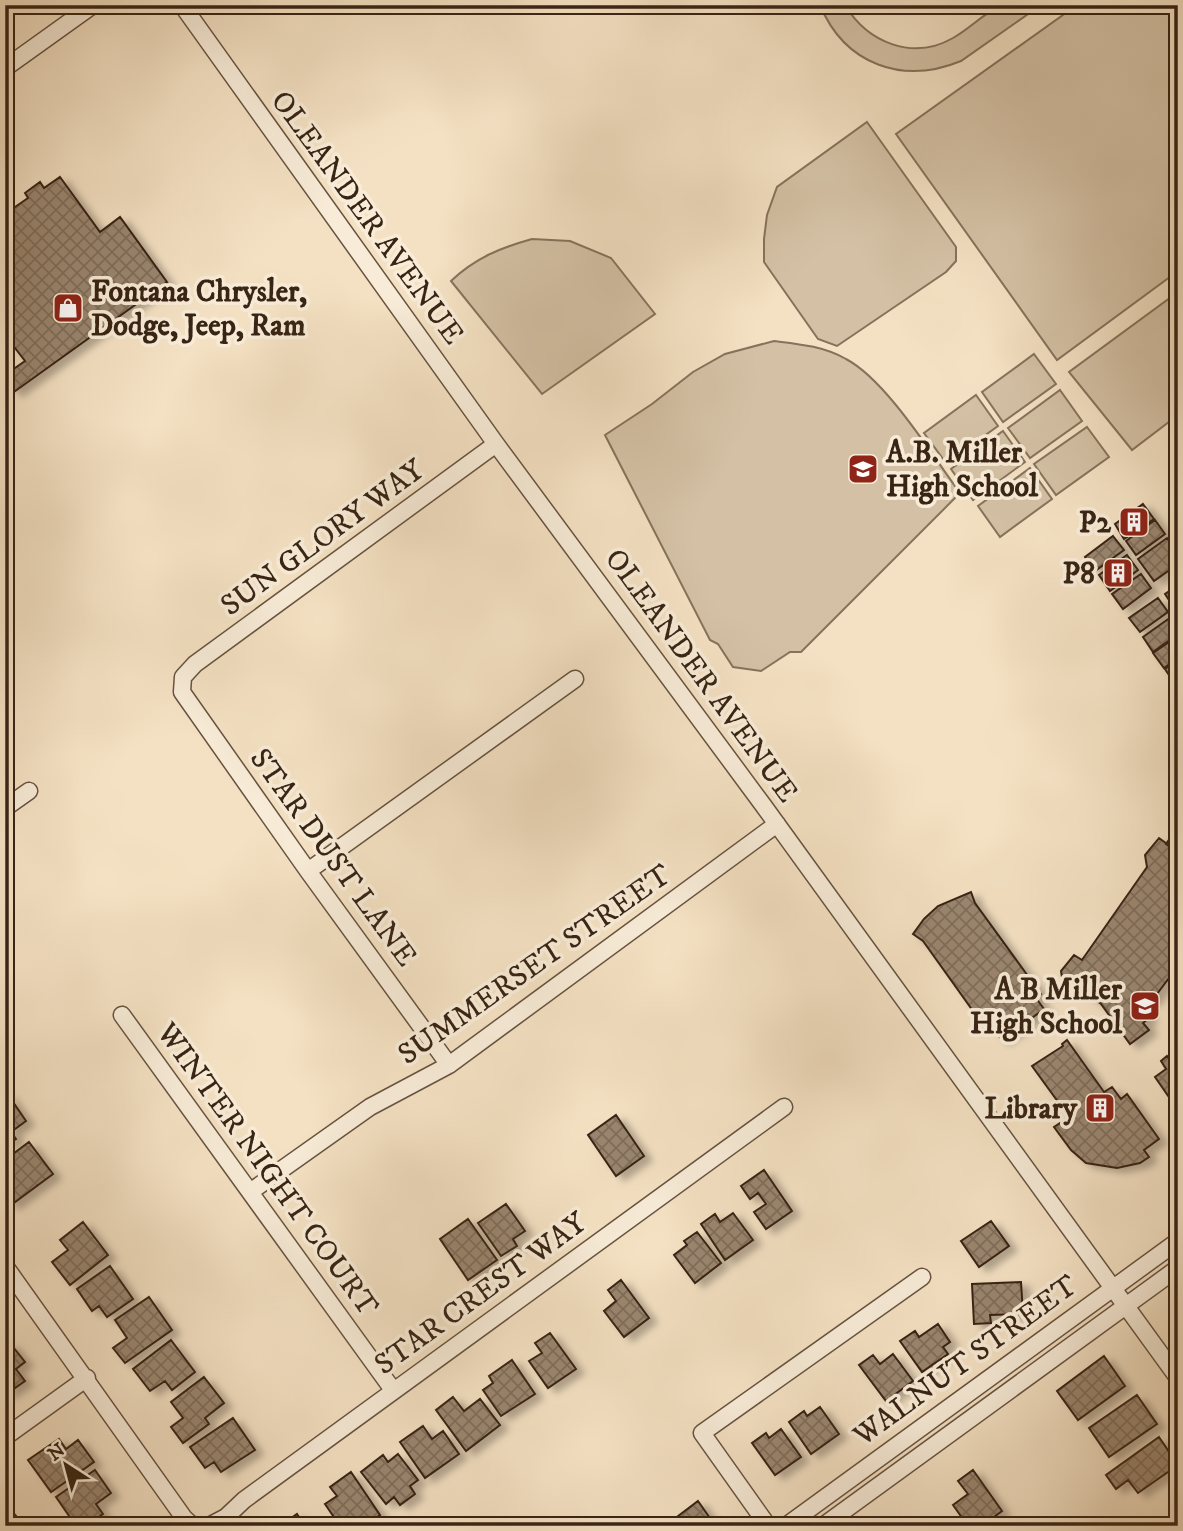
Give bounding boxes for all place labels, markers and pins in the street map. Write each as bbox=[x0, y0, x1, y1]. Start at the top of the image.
place label: Fontana Chrysler, Dodge, Jeep, Ram bbox=[91, 274, 307, 345]
shop icon: Fontana Chrysler, Dodge, Jeep, Ram bbox=[51, 291, 85, 325]
place label: A.B. Miller High School bbox=[885, 435, 1039, 506]
school or university icon: A.B. Miller High School bbox=[846, 452, 880, 486]
place label: P2 bbox=[1079, 505, 1111, 542]
building icon: P2 bbox=[1117, 505, 1151, 539]
place label: P8 bbox=[1063, 556, 1095, 593]
building icon: P8 bbox=[1101, 556, 1135, 590]
place label: A B Miller High School bbox=[970, 972, 1123, 1043]
school or university icon: A B Miller High School bbox=[1128, 989, 1162, 1023]
place label: Library bbox=[984, 1091, 1078, 1128]
building icon: Library bbox=[1083, 1091, 1117, 1125]

